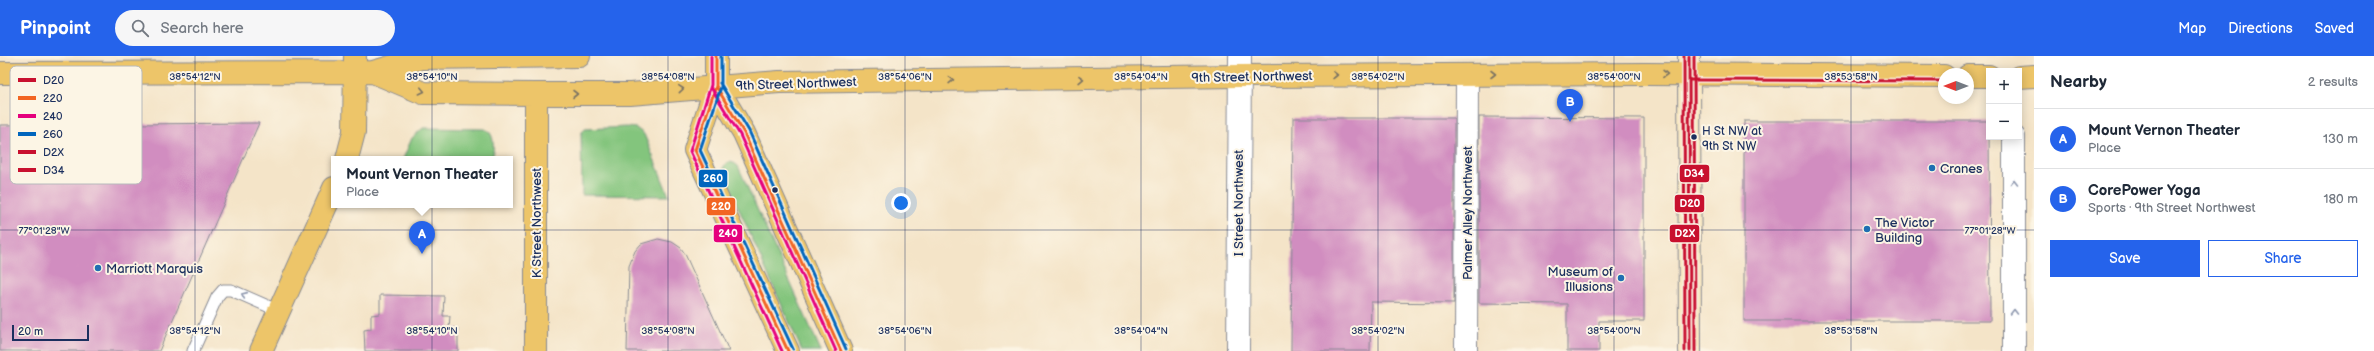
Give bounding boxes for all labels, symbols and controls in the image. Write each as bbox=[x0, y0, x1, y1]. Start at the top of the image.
search box bbox=[115, 10, 395, 46]
text: Pinpoint bbox=[20, 17, 91, 40]
icon: search bbox=[129, 17, 151, 39]
text: Search here bbox=[161, 19, 244, 38]
text: Map bbox=[2178, 20, 2206, 37]
text: Directions bbox=[2228, 20, 2293, 37]
text: Saved bbox=[2315, 20, 2354, 37]
legend bbox=[10, 66, 142, 184]
street label: 9th Street Northwest bbox=[1191, 68, 1313, 86]
north arrow bbox=[1938, 68, 1974, 104]
map controls bbox=[1986, 68, 2022, 140]
button: + bbox=[1986, 68, 2022, 104]
one-way arrow bbox=[1490, 70, 1496, 78]
one-way arrow bbox=[1662, 70, 1668, 78]
text: 38°54'12"N bbox=[169, 71, 221, 83]
text: 38°54'10"N bbox=[406, 71, 458, 83]
text: 38°54'08"N bbox=[641, 71, 695, 83]
text: 38°54'06"N bbox=[878, 71, 932, 83]
text: 38°54'04"N bbox=[1114, 71, 1168, 83]
one-way arrow bbox=[1332, 71, 1338, 79]
text: 38°54'02"N bbox=[1351, 71, 1405, 83]
text: 38°54'00"N bbox=[1587, 71, 1641, 83]
text: 38°53'58"N bbox=[1824, 71, 1878, 83]
text: Nearby bbox=[2050, 72, 2107, 92]
text: D20 bbox=[43, 74, 65, 87]
street label: 9th Street Northwest bbox=[735, 74, 857, 94]
text: 2 results bbox=[2308, 74, 2358, 90]
one-way arrow bbox=[948, 75, 954, 84]
one-way arrow bbox=[1078, 75, 1084, 83]
one-way arrow bbox=[678, 85, 684, 94]
one-way arrow bbox=[419, 87, 425, 95]
pin: B bbox=[1557, 89, 1583, 122]
one-way arrow bbox=[572, 90, 578, 98]
text: 220 bbox=[43, 92, 63, 105]
button: − bbox=[1986, 104, 2022, 140]
text: 240 bbox=[43, 110, 63, 123]
text: Mount Vernon Theater bbox=[2088, 121, 2240, 140]
place label: H St NW at 9th St NW bbox=[1702, 124, 1762, 154]
text: 260 bbox=[43, 128, 63, 141]
text: A bbox=[2059, 131, 2067, 147]
text: 130 m bbox=[2323, 131, 2358, 147]
marker: H St NW at 9th St NW bbox=[1689, 132, 1699, 142]
text: Place bbox=[2088, 140, 2121, 156]
text: D2X bbox=[43, 146, 65, 159]
street label: Palmer Alley Northwest bbox=[1460, 146, 1476, 280]
street label: I Street Northwest bbox=[1231, 150, 1247, 256]
popup bbox=[331, 156, 513, 208]
place label: Cranes bbox=[1940, 161, 1983, 177]
marker: Cranes bbox=[1927, 163, 1937, 173]
text: D34 bbox=[43, 164, 65, 177]
line badge: D34 bbox=[1679, 164, 1710, 183]
text: Mount Vernon Theater bbox=[346, 165, 498, 184]
text: D34 bbox=[1684, 167, 1705, 180]
street label: K Street Northwest bbox=[529, 168, 545, 278]
line badge: 260 bbox=[698, 169, 728, 188]
text: 260 bbox=[703, 172, 723, 185]
one-way arrow bbox=[2010, 179, 2018, 185]
text: CorePower Yoga bbox=[2088, 181, 2201, 200]
text: Place bbox=[346, 184, 379, 200]
unlabelled marker bbox=[770, 185, 780, 195]
text: B bbox=[2058, 191, 2068, 207]
text: 180 m bbox=[2323, 191, 2358, 207]
your location bbox=[891, 193, 911, 213]
line badge: D20 bbox=[1674, 194, 1705, 213]
line badge: 220 bbox=[706, 197, 736, 216]
text: D20 bbox=[1680, 197, 1701, 210]
text: 220 bbox=[711, 200, 731, 213]
text: Sports · 9th Street Northwest bbox=[2088, 200, 2255, 216]
place label: The Victor Building bbox=[1875, 215, 1934, 246]
pin: A bbox=[409, 221, 435, 254]
line badge: 240 bbox=[713, 224, 743, 243]
line badge: D2X bbox=[1669, 224, 1700, 243]
marker: The Victor Building bbox=[1862, 224, 1872, 234]
text: 77°01'28"W bbox=[19, 225, 70, 237]
text: 77°01'28"W bbox=[1965, 225, 2016, 237]
text: 240 bbox=[718, 227, 738, 240]
text: D2X bbox=[1675, 227, 1696, 240]
button: Save bbox=[2050, 240, 2200, 277]
button: Share bbox=[2208, 240, 2358, 277]
place label: Marriott Marquis bbox=[106, 261, 204, 277]
marker: Marriott Marquis bbox=[93, 263, 103, 273]
place label: Museum of Illusions bbox=[1548, 264, 1614, 295]
marker: Museum of Illusions bbox=[1616, 273, 1626, 283]
one-way arrow bbox=[240, 292, 247, 300]
one-way arrow bbox=[2010, 309, 2018, 315]
scale bar bbox=[12, 323, 89, 342]
text: 20 m bbox=[18, 325, 43, 338]
text: 38°54'12"N bbox=[169, 325, 221, 337]
text: 38°54'10"N bbox=[406, 325, 458, 337]
text: 38°54'08"N bbox=[641, 325, 695, 337]
text: 38°54'06"N bbox=[878, 325, 932, 337]
text: 38°54'04"N bbox=[1114, 325, 1168, 337]
text: 38°54'02"N bbox=[1351, 325, 1405, 337]
text: 38°54'00"N bbox=[1587, 325, 1641, 337]
text: 38°53'58"N bbox=[1824, 325, 1878, 337]

